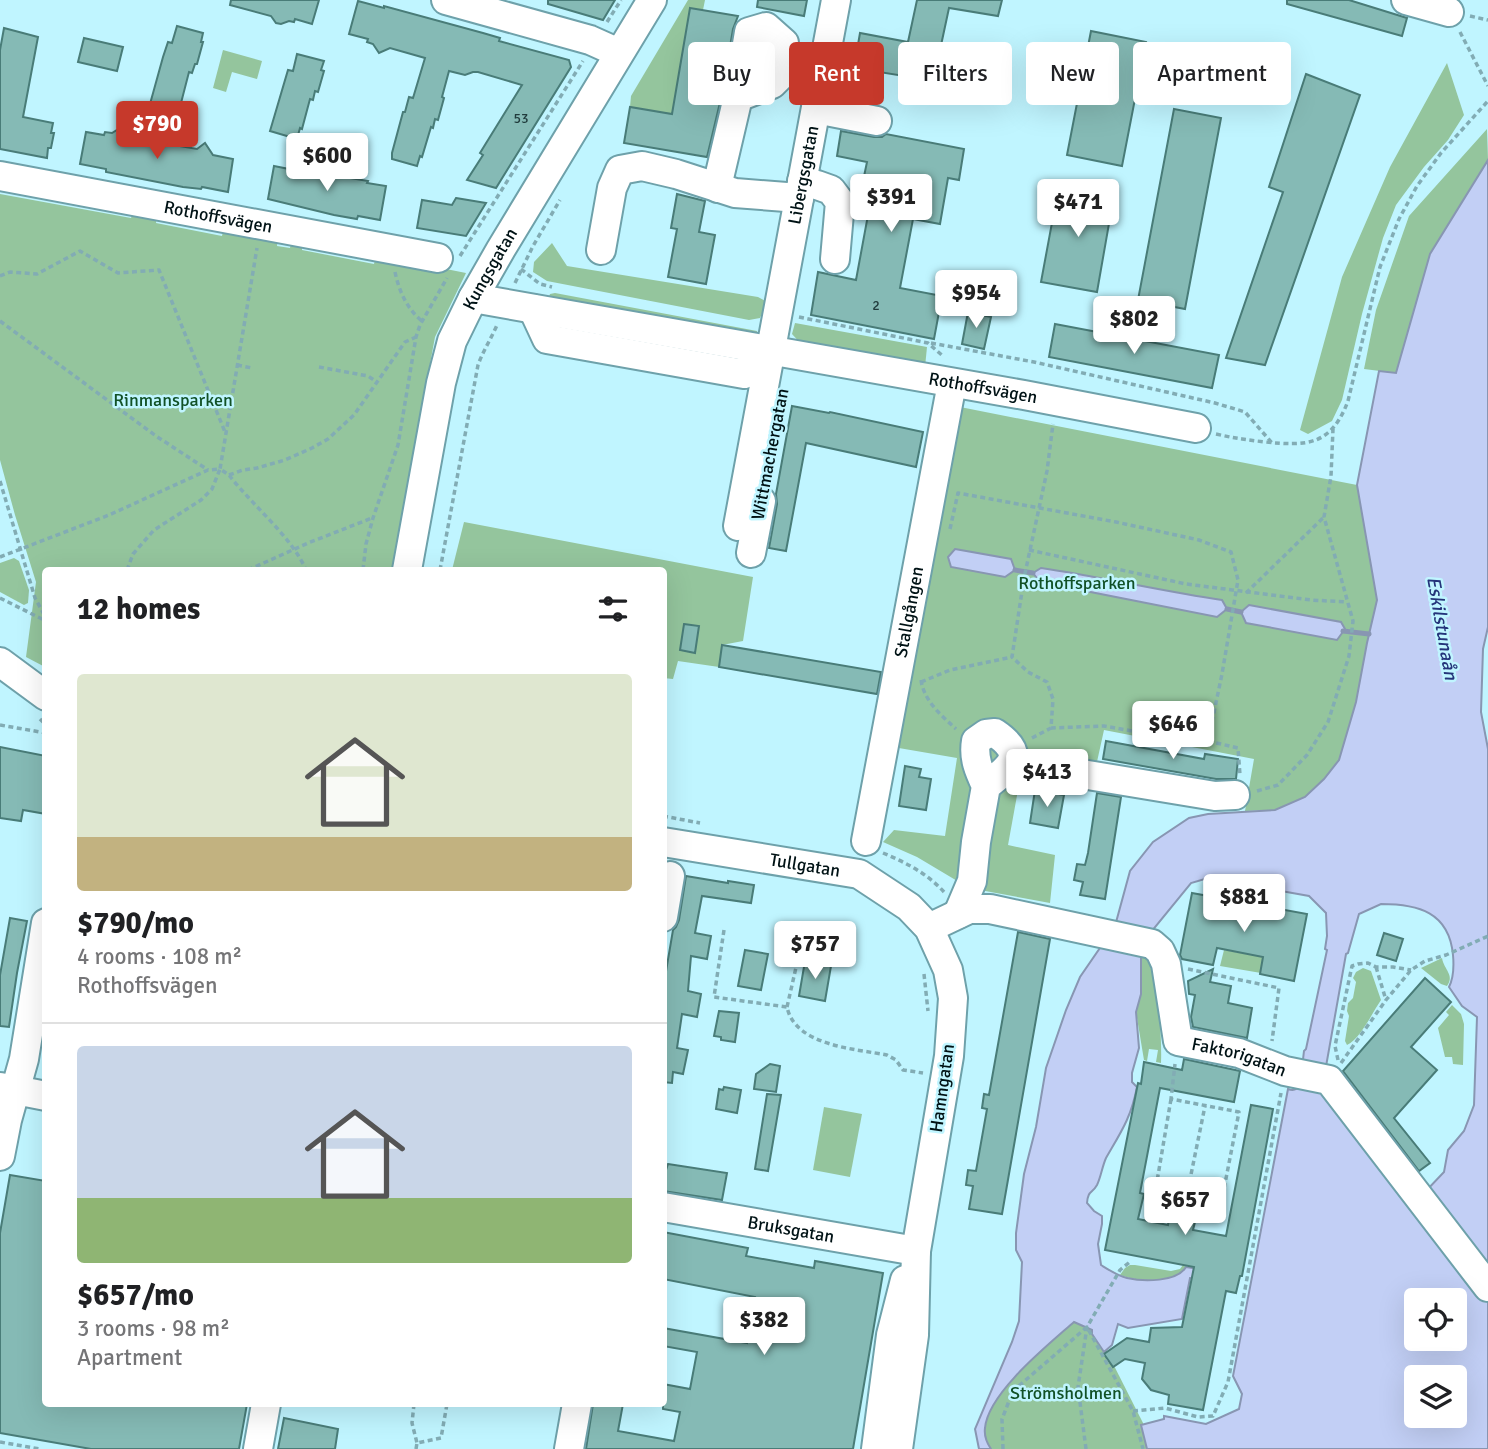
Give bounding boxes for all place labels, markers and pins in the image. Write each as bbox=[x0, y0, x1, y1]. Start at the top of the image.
pin: $790 bbox=[116, 102, 198, 161]
pin: $600 bbox=[286, 134, 368, 193]
pin: $391 bbox=[850, 174, 932, 234]
pin: $471 bbox=[1037, 180, 1119, 239]
pin: $954 bbox=[935, 270, 1017, 330]
pin: $802 bbox=[1093, 296, 1175, 356]
pin: $646 bbox=[1132, 702, 1214, 761]
pin: $413 bbox=[1006, 750, 1088, 809]
pin: $881 bbox=[1203, 874, 1285, 934]
pin: $757 bbox=[774, 922, 856, 981]
pin: $657 bbox=[1144, 1178, 1226, 1237]
pin: $382 bbox=[723, 1298, 805, 1357]

